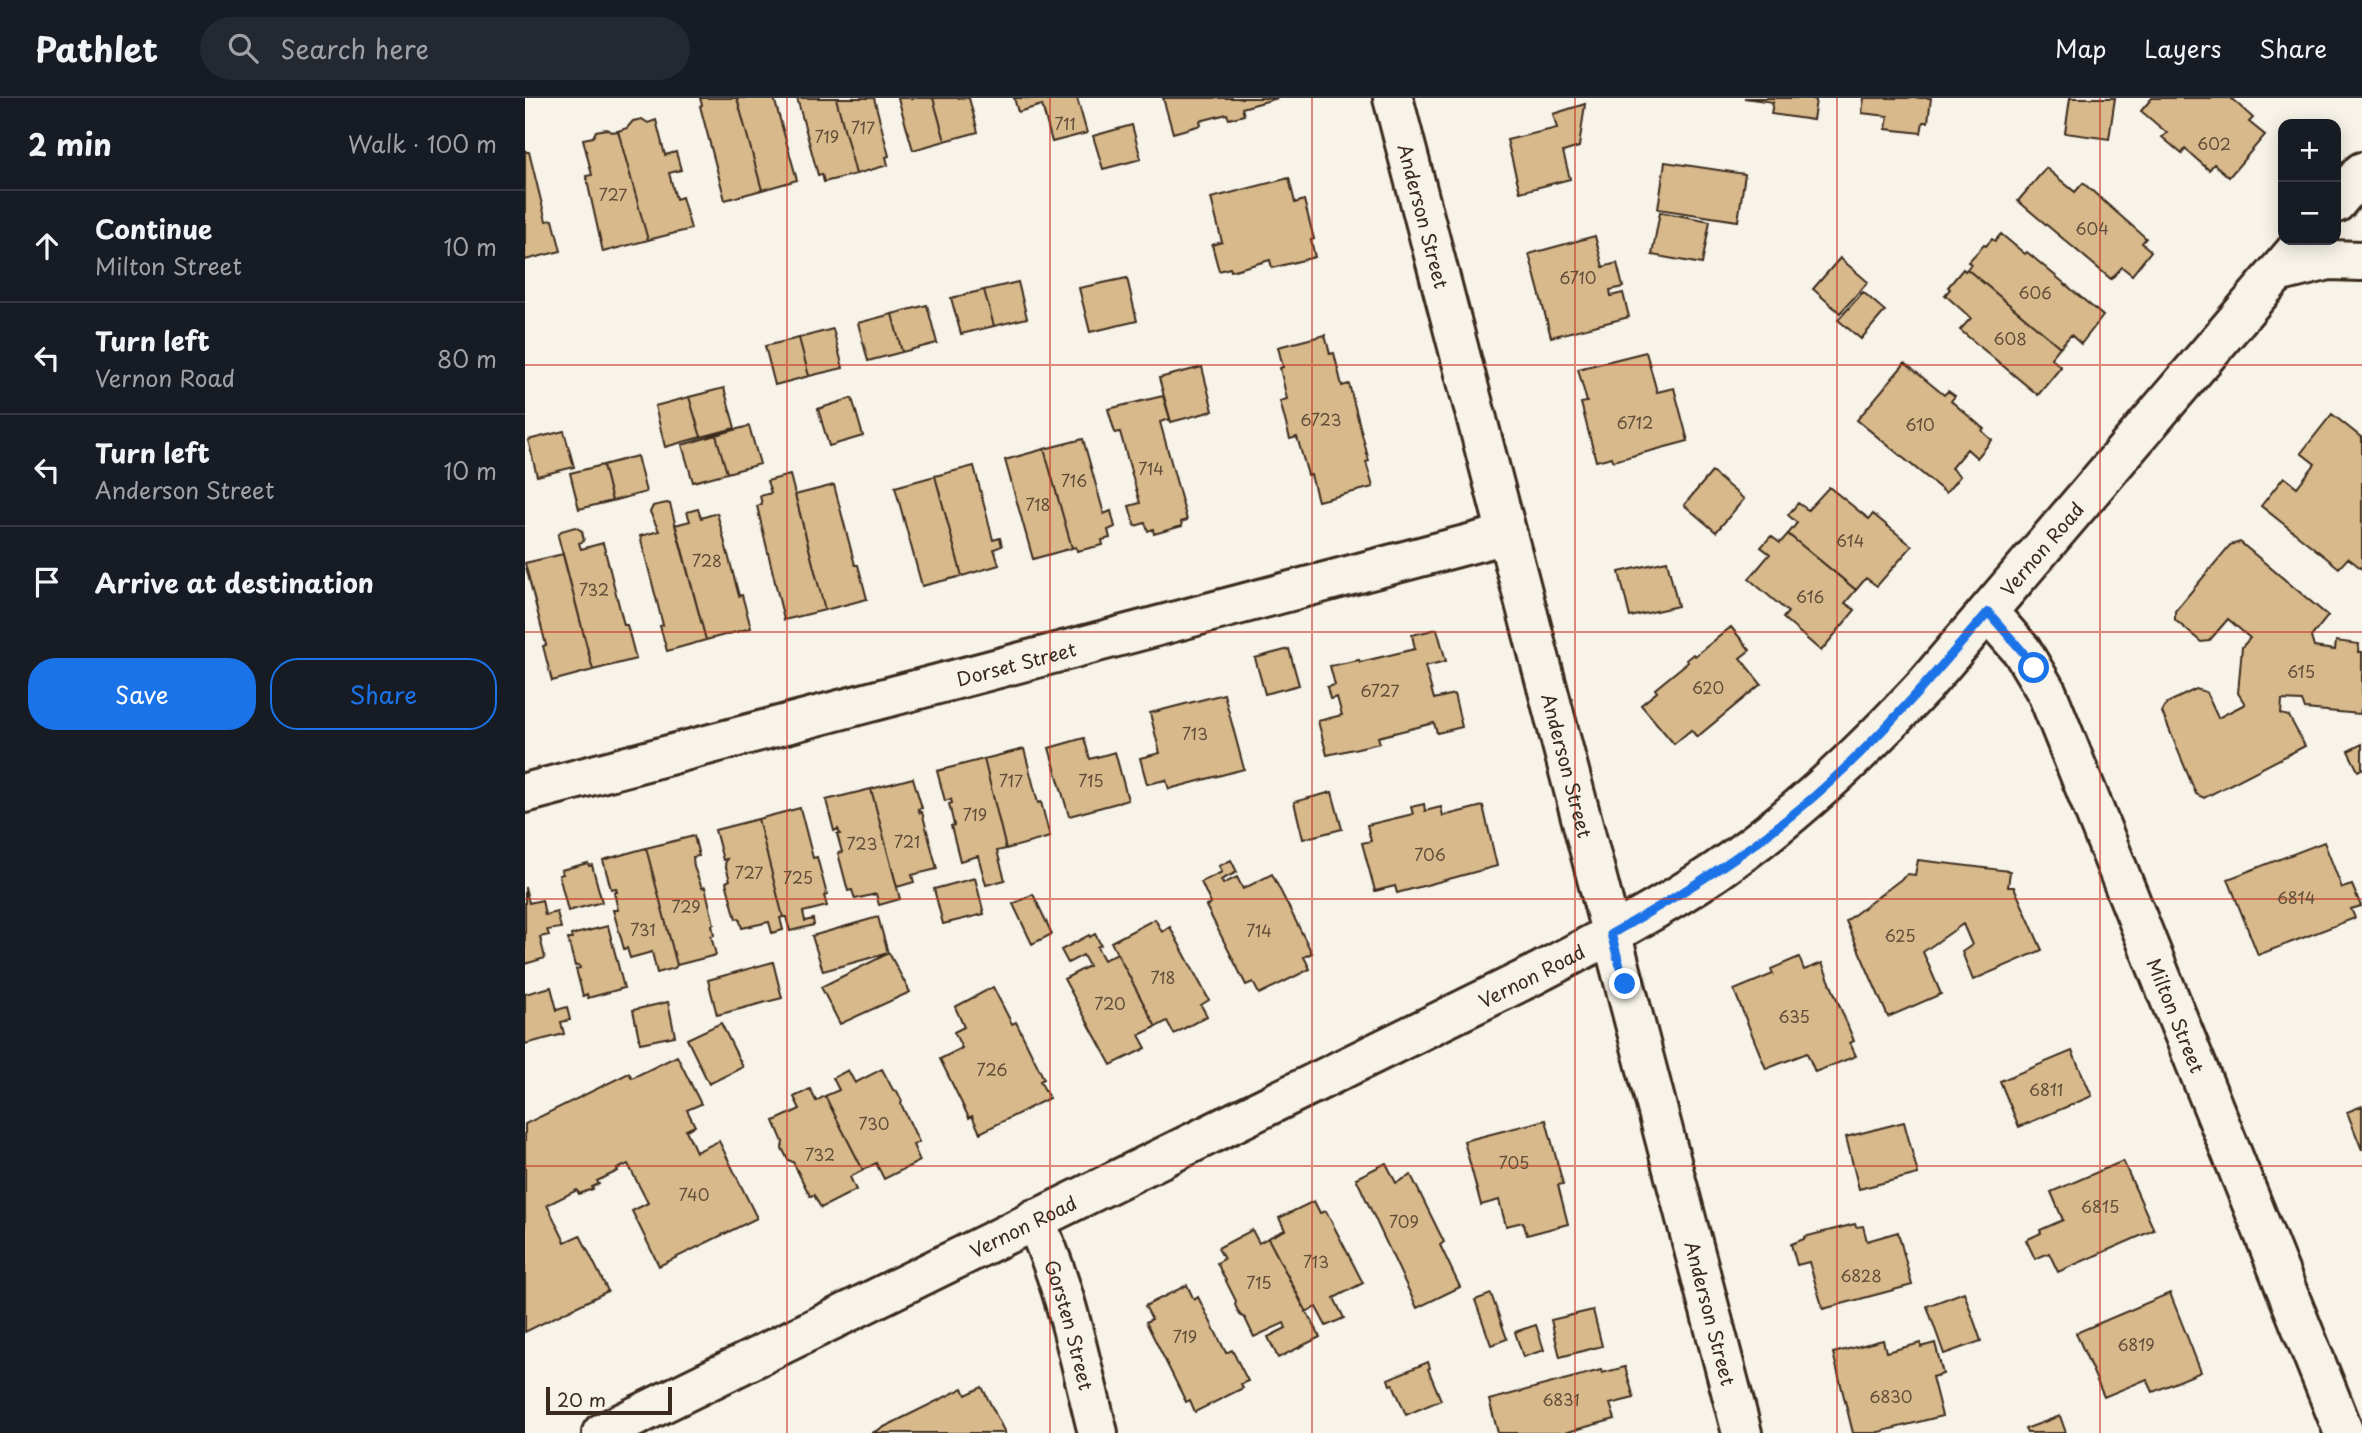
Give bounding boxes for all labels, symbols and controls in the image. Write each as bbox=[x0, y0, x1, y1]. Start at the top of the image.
search box bbox=[200, 17, 690, 80]
text: Pathlet bbox=[35, 23, 158, 73]
icon: search bbox=[224, 29, 262, 67]
text: Search here bbox=[280, 29, 429, 68]
text: Map bbox=[2055, 30, 2106, 66]
text: Layers bbox=[2144, 30, 2221, 66]
text: Share bbox=[2259, 30, 2327, 66]
house number: 711 bbox=[1054, 111, 1076, 135]
house number: 717 bbox=[851, 115, 875, 139]
map controls bbox=[2278, 119, 2341, 245]
button: + bbox=[2278, 119, 2341, 182]
text: 2 min bbox=[28, 121, 112, 166]
house number: 719 bbox=[815, 124, 839, 148]
text: Walk · 100 m bbox=[348, 126, 497, 161]
house number: 602 bbox=[2197, 131, 2231, 155]
street label: Anderson Street bbox=[1392, 141, 1456, 292]
house number: 727 bbox=[599, 182, 627, 206]
button: − bbox=[2278, 182, 2341, 245]
text: Continue bbox=[95, 209, 212, 248]
house number: 604 bbox=[2075, 216, 2109, 240]
icon: ahead bbox=[28, 227, 66, 265]
text: 10 m bbox=[443, 229, 497, 264]
text: Milton Street bbox=[95, 248, 242, 283]
house number: 6710 bbox=[1560, 265, 1596, 289]
house number: 606 bbox=[2018, 280, 2052, 304]
text: Turn left bbox=[95, 321, 210, 360]
house number: 608 bbox=[1993, 326, 2027, 350]
icon: left bbox=[28, 339, 66, 377]
text: 80 m bbox=[437, 341, 497, 376]
text: Vernon Road bbox=[95, 360, 235, 395]
house number: 6723 bbox=[1300, 407, 1342, 431]
house number: 6712 bbox=[1617, 410, 1653, 434]
house number: 610 bbox=[1905, 412, 1935, 436]
text: Turn left bbox=[95, 433, 210, 472]
icon: left bbox=[28, 451, 66, 489]
text: 10 m bbox=[443, 453, 497, 488]
house number: 714 bbox=[1138, 456, 1164, 480]
house number: 716 bbox=[1061, 468, 1087, 492]
text: Anderson Street bbox=[95, 472, 274, 507]
house number: 718 bbox=[1026, 492, 1051, 516]
street label: Vernon Road bbox=[1993, 495, 2090, 602]
house number: 614 bbox=[1836, 528, 1864, 552]
house number: 728 bbox=[692, 548, 722, 572]
icon: arrive bbox=[28, 563, 66, 601]
text: Arrive at destination bbox=[95, 563, 374, 602]
house number: 732 bbox=[579, 577, 609, 601]
house number: 616 bbox=[1796, 584, 1824, 608]
street label: Dorset Street bbox=[953, 634, 1079, 693]
route start bbox=[2018, 652, 2049, 683]
button: Save bbox=[28, 658, 256, 730]
button: Share bbox=[270, 658, 497, 730]
house number: 615 bbox=[2287, 659, 2315, 683]
house number: 620 bbox=[1692, 675, 1724, 699]
house number: 6727 bbox=[1361, 678, 1399, 702]
street label: Anderson Street bbox=[1535, 690, 1600, 841]
house number: 713 bbox=[1182, 721, 1208, 745]
house number: 717 bbox=[999, 768, 1023, 792]
house number: 715 bbox=[1078, 768, 1104, 792]
house number: 719 bbox=[963, 802, 987, 826]
house number: 721 bbox=[894, 829, 920, 853]
house number: 723 bbox=[847, 831, 877, 855]
house number: 706 bbox=[1414, 842, 1446, 866]
house number: 727 bbox=[735, 860, 763, 884]
house number: 725 bbox=[783, 865, 813, 889]
house number: 6814 bbox=[2277, 885, 2315, 909]
house number: 729 bbox=[671, 894, 701, 918]
house number: 731 bbox=[630, 917, 656, 941]
house number: 714 bbox=[1246, 918, 1272, 942]
house number: 625 bbox=[1885, 923, 1915, 947]
street label: Vernon Road bbox=[1474, 937, 1590, 1014]
street label: Milton Street bbox=[2141, 954, 2212, 1077]
house number: 718 bbox=[1151, 965, 1176, 989]
route end bbox=[1609, 968, 1640, 999]
house number: 720 bbox=[1094, 991, 1126, 1015]
house number: 635 bbox=[1778, 1004, 1810, 1028]
house number: 726 bbox=[977, 1057, 1007, 1081]
house number: 6811 bbox=[2029, 1077, 2063, 1101]
house number: 730 bbox=[859, 1111, 889, 1135]
house number: 732 bbox=[805, 1142, 835, 1166]
house number: 705 bbox=[1499, 1150, 1529, 1174]
house number: 740 bbox=[679, 1182, 709, 1206]
street label: Vernon Road bbox=[965, 1188, 1081, 1264]
house number: 6815 bbox=[2081, 1194, 2119, 1218]
house number: 709 bbox=[1389, 1209, 1419, 1233]
street label: Anderson Street bbox=[1678, 1238, 1743, 1389]
house number: 713 bbox=[1303, 1249, 1329, 1273]
street label: Gorsten Street bbox=[1038, 1256, 1101, 1393]
house number: 6828 bbox=[1840, 1263, 1882, 1287]
house number: 715 bbox=[1246, 1270, 1272, 1294]
house number: 719 bbox=[1173, 1324, 1197, 1348]
house number: 6819 bbox=[2117, 1332, 2155, 1356]
scale bar bbox=[546, 1384, 672, 1416]
house number: 6830 bbox=[1870, 1384, 1912, 1408]
text: 20 m bbox=[557, 1385, 606, 1413]
house number: 6831 bbox=[1542, 1387, 1580, 1411]

